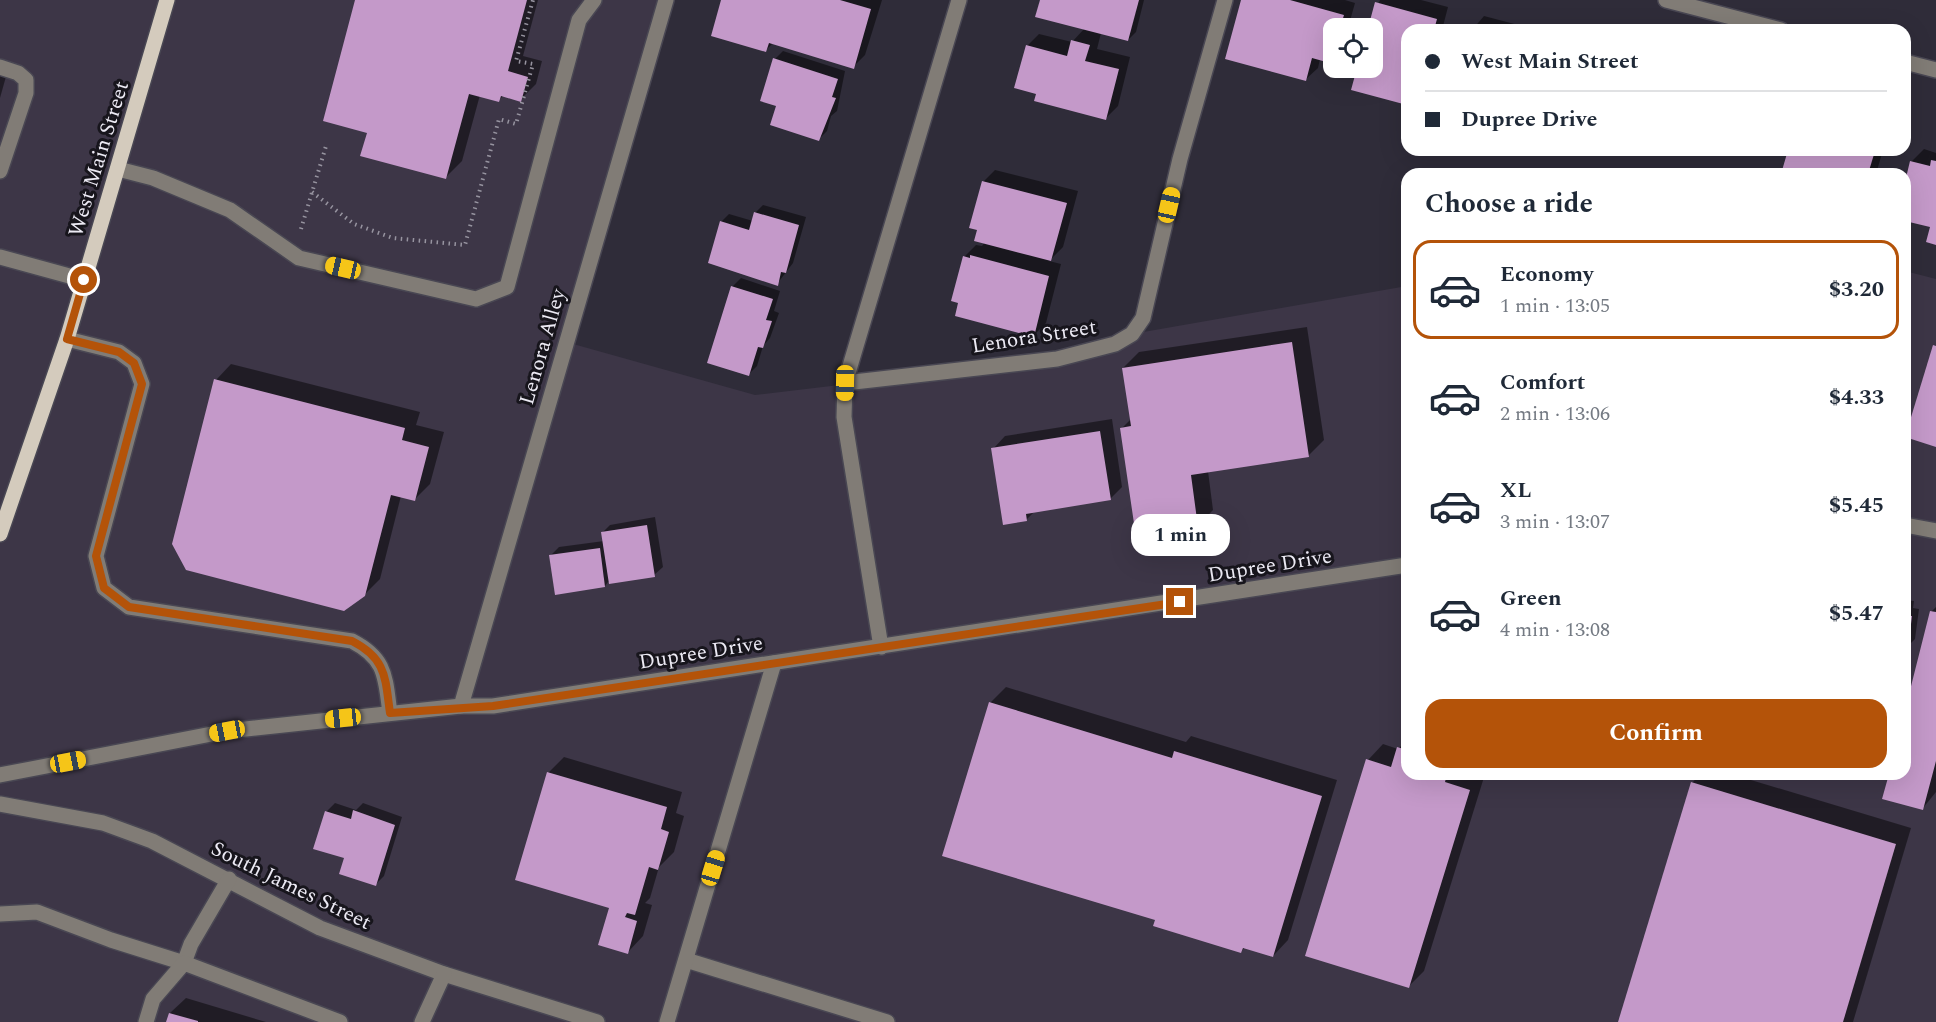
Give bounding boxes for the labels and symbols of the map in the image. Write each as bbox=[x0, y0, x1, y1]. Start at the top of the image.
street label: West Main Street bbox=[60, 77, 138, 241]
car bbox=[1156, 185, 1182, 225]
car bbox=[323, 255, 363, 281]
route start bbox=[70, 266, 97, 293]
street label: Lenora Alley bbox=[511, 284, 575, 409]
street label: Lenora Street bbox=[969, 311, 1099, 363]
car bbox=[836, 365, 854, 401]
callout: 1 min bbox=[1130, 515, 1230, 557]
street label: Dupree Drive bbox=[1206, 540, 1334, 592]
route end bbox=[1166, 588, 1193, 615]
street label: Dupree Drive bbox=[637, 627, 765, 679]
car bbox=[324, 707, 362, 729]
car bbox=[208, 719, 246, 743]
car bbox=[49, 750, 87, 774]
street label: South James Street bbox=[205, 833, 377, 939]
car bbox=[699, 848, 727, 888]

